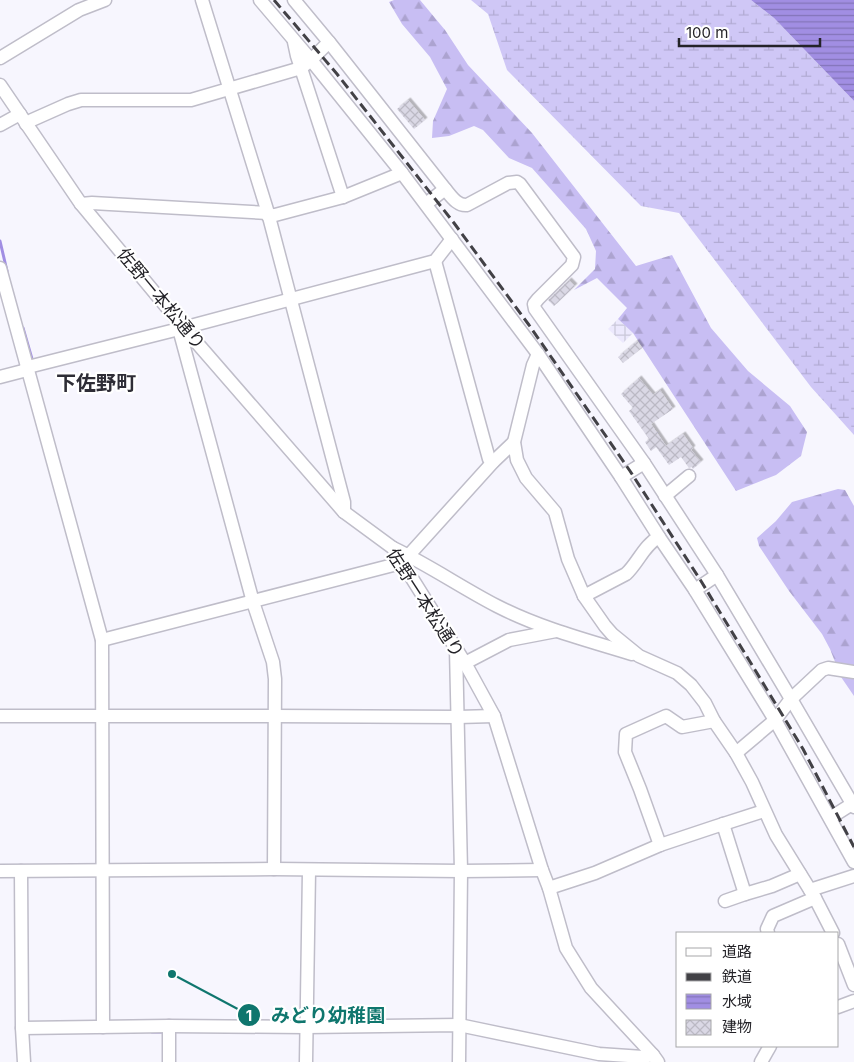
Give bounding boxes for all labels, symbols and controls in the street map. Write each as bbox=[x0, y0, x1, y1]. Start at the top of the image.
scale bar bbox=[679, 15, 820, 47]
text: 100 m bbox=[686, 23, 728, 42]
street label: 佐野一本松通り bbox=[113, 244, 210, 354]
district label: 下佐野町 bbox=[56, 371, 136, 395]
street label: 佐野一本松通り bbox=[382, 544, 469, 661]
legend bbox=[676, 932, 839, 1047]
text: 道路 bbox=[722, 942, 752, 961]
text: 鉄道 bbox=[722, 967, 752, 986]
text: 水域 bbox=[722, 992, 752, 1011]
callout: みどり幼稚園 bbox=[236, 998, 395, 1032]
text: みどり幼稚園 bbox=[271, 1004, 385, 1027]
text: 1 bbox=[246, 1006, 252, 1025]
text: 建物 bbox=[722, 1017, 752, 1036]

